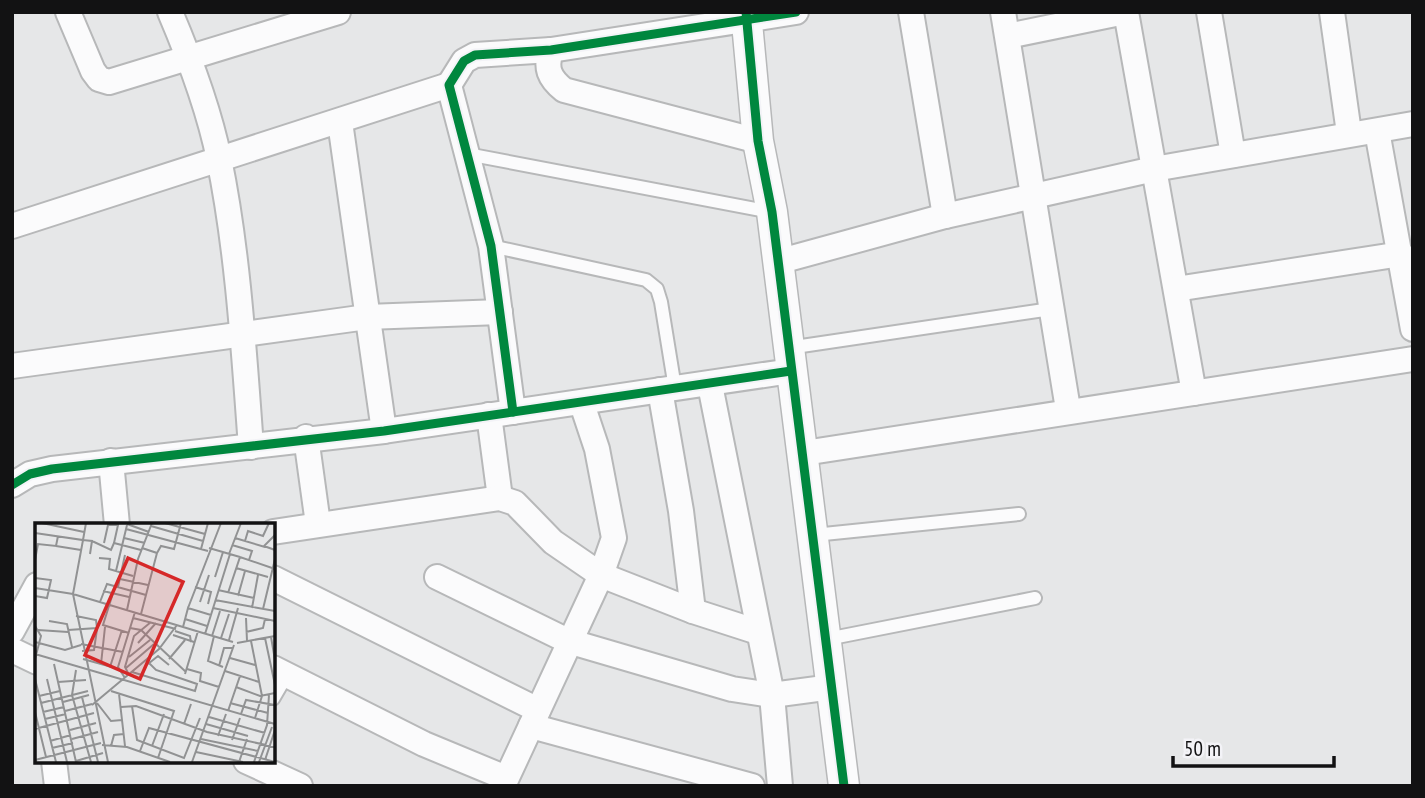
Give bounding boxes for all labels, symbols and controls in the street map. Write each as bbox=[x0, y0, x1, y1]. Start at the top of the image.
inset map bbox=[35, 523, 275, 763]
scale bar bbox=[1173, 724, 1334, 768]
text: 50 m bbox=[1184, 735, 1221, 762]

